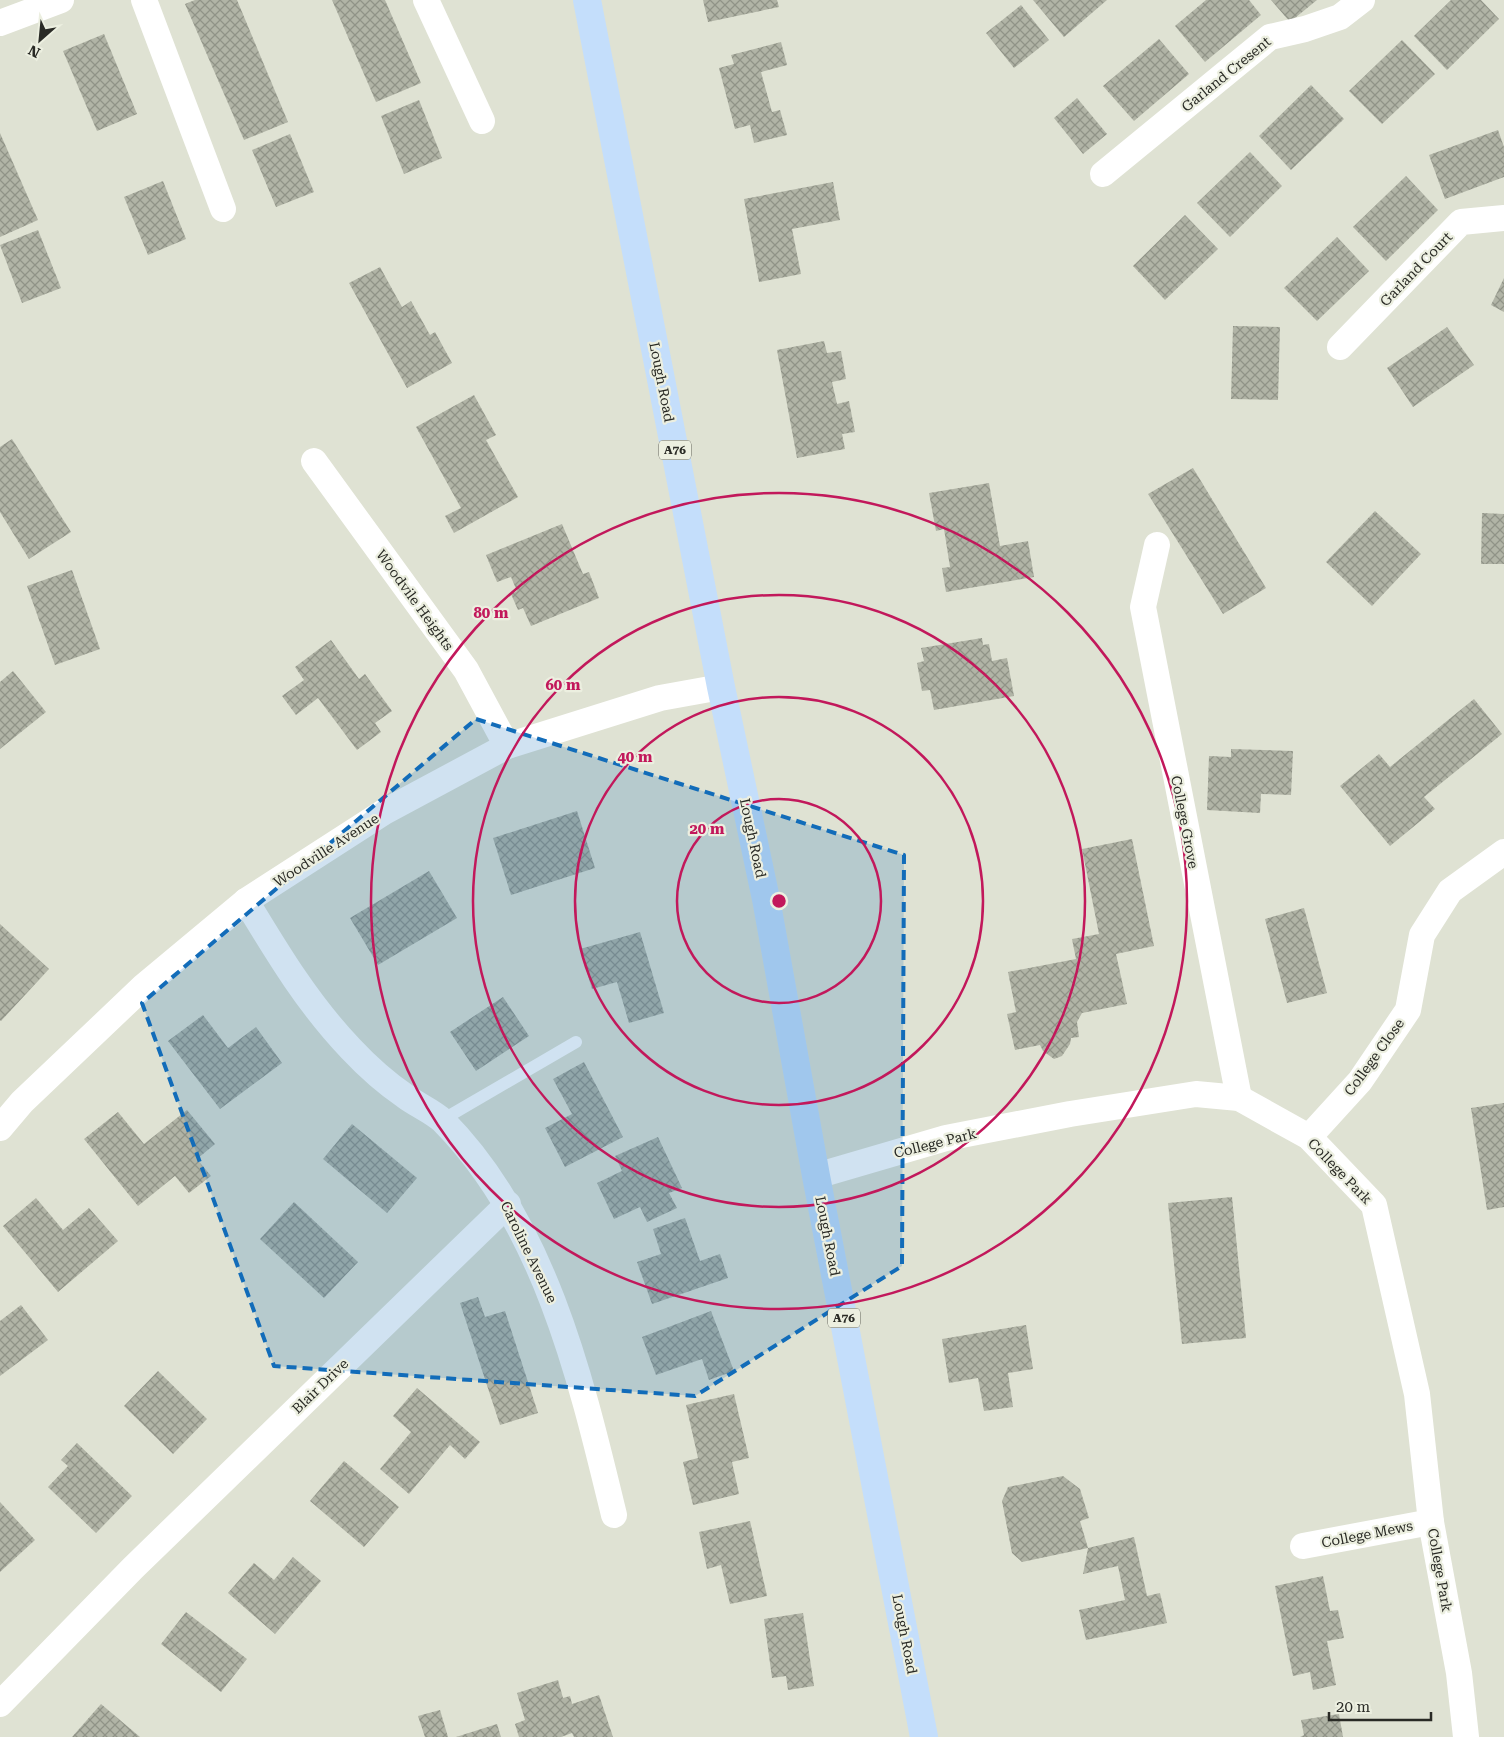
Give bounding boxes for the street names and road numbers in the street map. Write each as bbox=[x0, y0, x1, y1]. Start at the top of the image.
street label: Garland Cresent bbox=[1178, 33, 1274, 115]
street label: Garland Court bbox=[1377, 229, 1455, 309]
street label: Lough Road bbox=[646, 341, 678, 423]
road number: A76 bbox=[659, 440, 691, 460]
street label: Woodvile Heights bbox=[373, 547, 457, 654]
street label: College Grove bbox=[1168, 774, 1202, 870]
street label: Lough Road bbox=[737, 797, 769, 879]
street label: Woodville Avenue bbox=[270, 810, 382, 890]
street label: College Close bbox=[1341, 1015, 1407, 1099]
street label: College Park bbox=[892, 1125, 978, 1161]
street label: College Park bbox=[1305, 1135, 1375, 1207]
street label: Lough Road bbox=[812, 1195, 844, 1277]
street label: Caroline Avenue bbox=[497, 1199, 561, 1306]
road number: A76 bbox=[828, 1309, 860, 1328]
street label: Blair Drive bbox=[289, 1355, 352, 1417]
street label: College Mews bbox=[1320, 1517, 1414, 1551]
street label: College Park bbox=[1425, 1527, 1455, 1613]
street label: Lough Road bbox=[889, 1593, 921, 1675]

